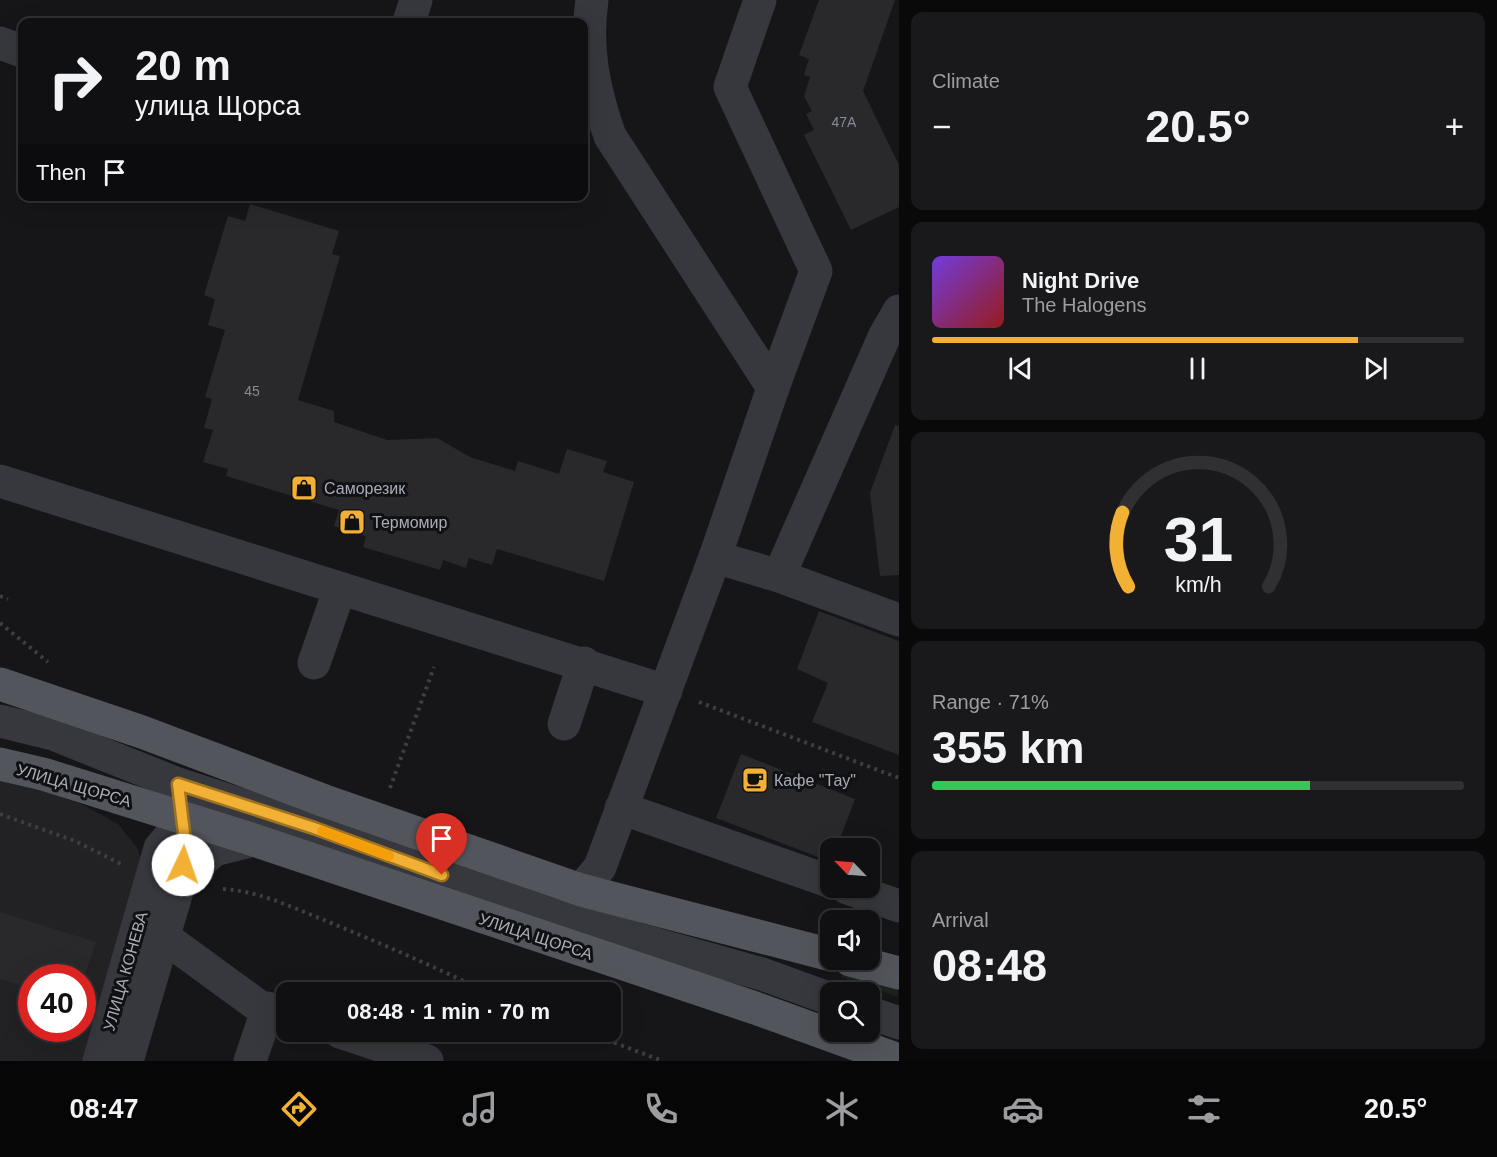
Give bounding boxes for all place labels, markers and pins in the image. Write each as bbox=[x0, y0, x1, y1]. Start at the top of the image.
shop icon: Саморезик bbox=[289, 473, 319, 503]
place label: Саморезик bbox=[324, 480, 406, 497]
shop icon: Термомир bbox=[337, 507, 367, 537]
place label: Термомир bbox=[372, 514, 448, 531]
cafe icon: Кафе "Тау" bbox=[740, 765, 770, 795]
place label: Кафе "Тау" bbox=[774, 772, 856, 789]
pin bbox=[416, 813, 467, 875]

